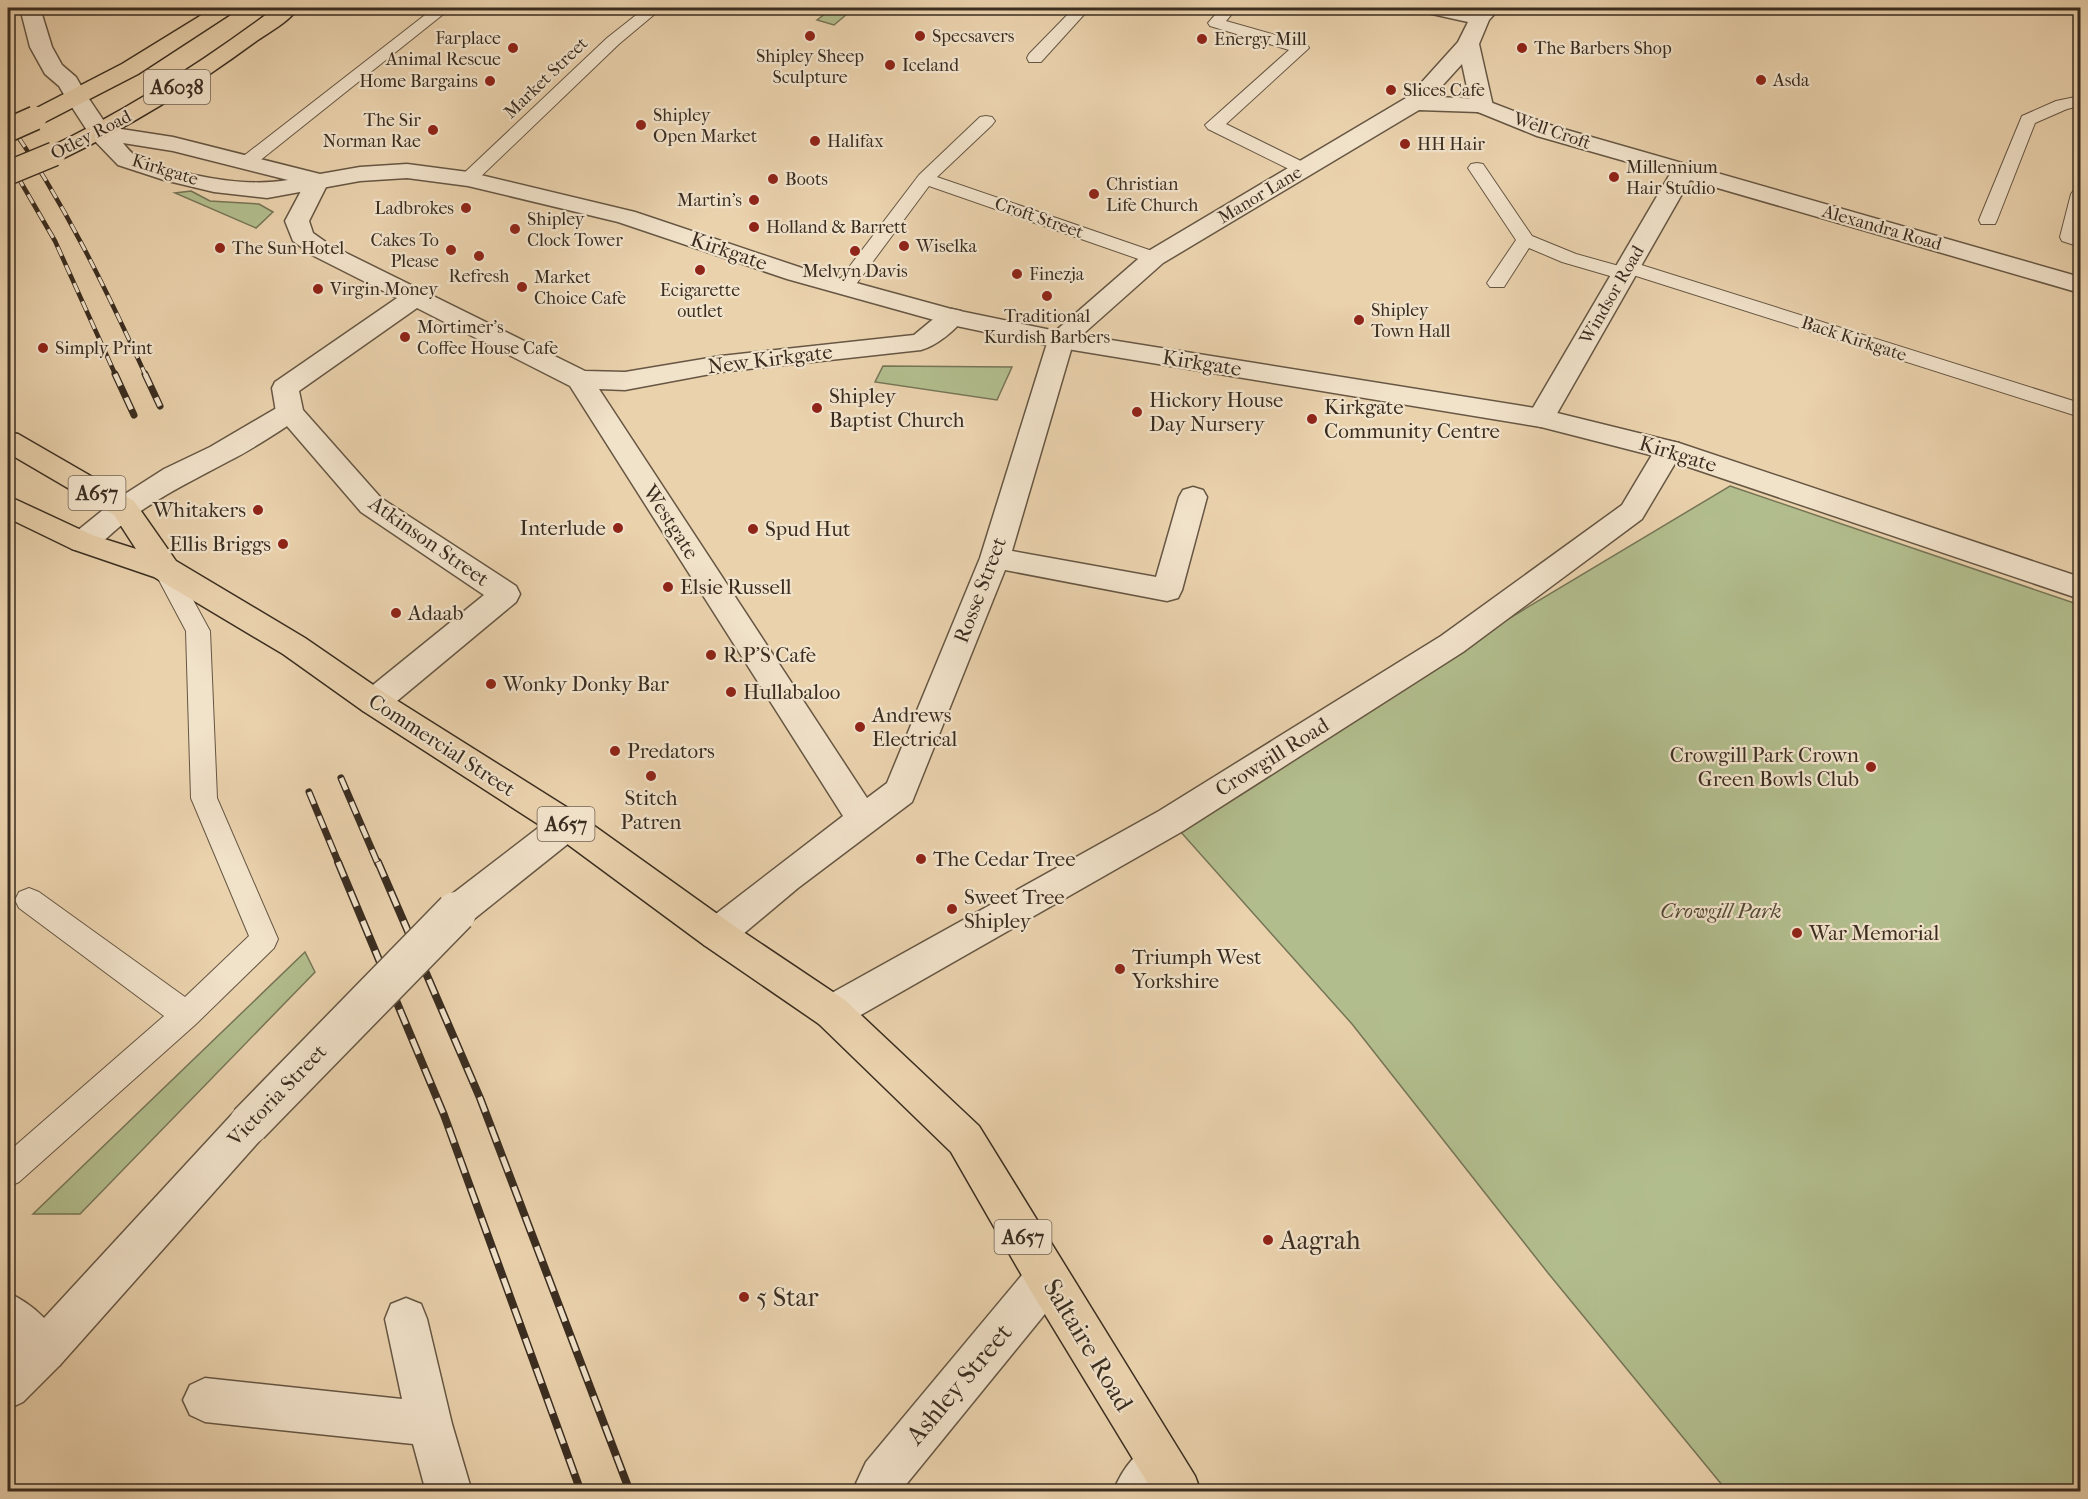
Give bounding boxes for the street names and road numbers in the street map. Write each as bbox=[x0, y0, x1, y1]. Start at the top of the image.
street label: Market Street bbox=[500, 33, 593, 123]
road number: A6038 bbox=[144, 70, 210, 104]
street label: Otley Road bbox=[47, 106, 135, 164]
street label: Well Croft bbox=[1510, 108, 1594, 154]
street label: Kirkgate bbox=[129, 150, 201, 190]
street label: Manor Lane bbox=[1214, 162, 1306, 228]
street label: Croft Street bbox=[992, 193, 1087, 243]
street label: Alexandra Road bbox=[1819, 201, 1944, 255]
street label: Kirkgate bbox=[687, 227, 771, 275]
street label: Windsor Road bbox=[1575, 242, 1649, 349]
street label: Back Kirkgate bbox=[1799, 312, 1909, 366]
street label: New Kirkgate bbox=[706, 339, 834, 379]
street label: Kirkgate bbox=[1161, 345, 1243, 381]
street label: Kirkgate bbox=[1636, 431, 1720, 477]
road number: A657 bbox=[68, 476, 126, 510]
street label: Westgate bbox=[638, 480, 704, 564]
street label: Atkinson Street bbox=[364, 490, 494, 591]
street label: Rosse Street bbox=[949, 533, 1011, 646]
street label: Commercial Street bbox=[364, 689, 520, 802]
street label: Crowgill Road bbox=[1211, 712, 1333, 801]
road number: A657 bbox=[538, 807, 594, 841]
street label: Victoria Street bbox=[222, 1039, 332, 1151]
road number: A657 bbox=[994, 1220, 1052, 1254]
street label: Saltaire Road bbox=[1036, 1273, 1140, 1417]
street label: Ashley Street bbox=[899, 1317, 1019, 1452]

